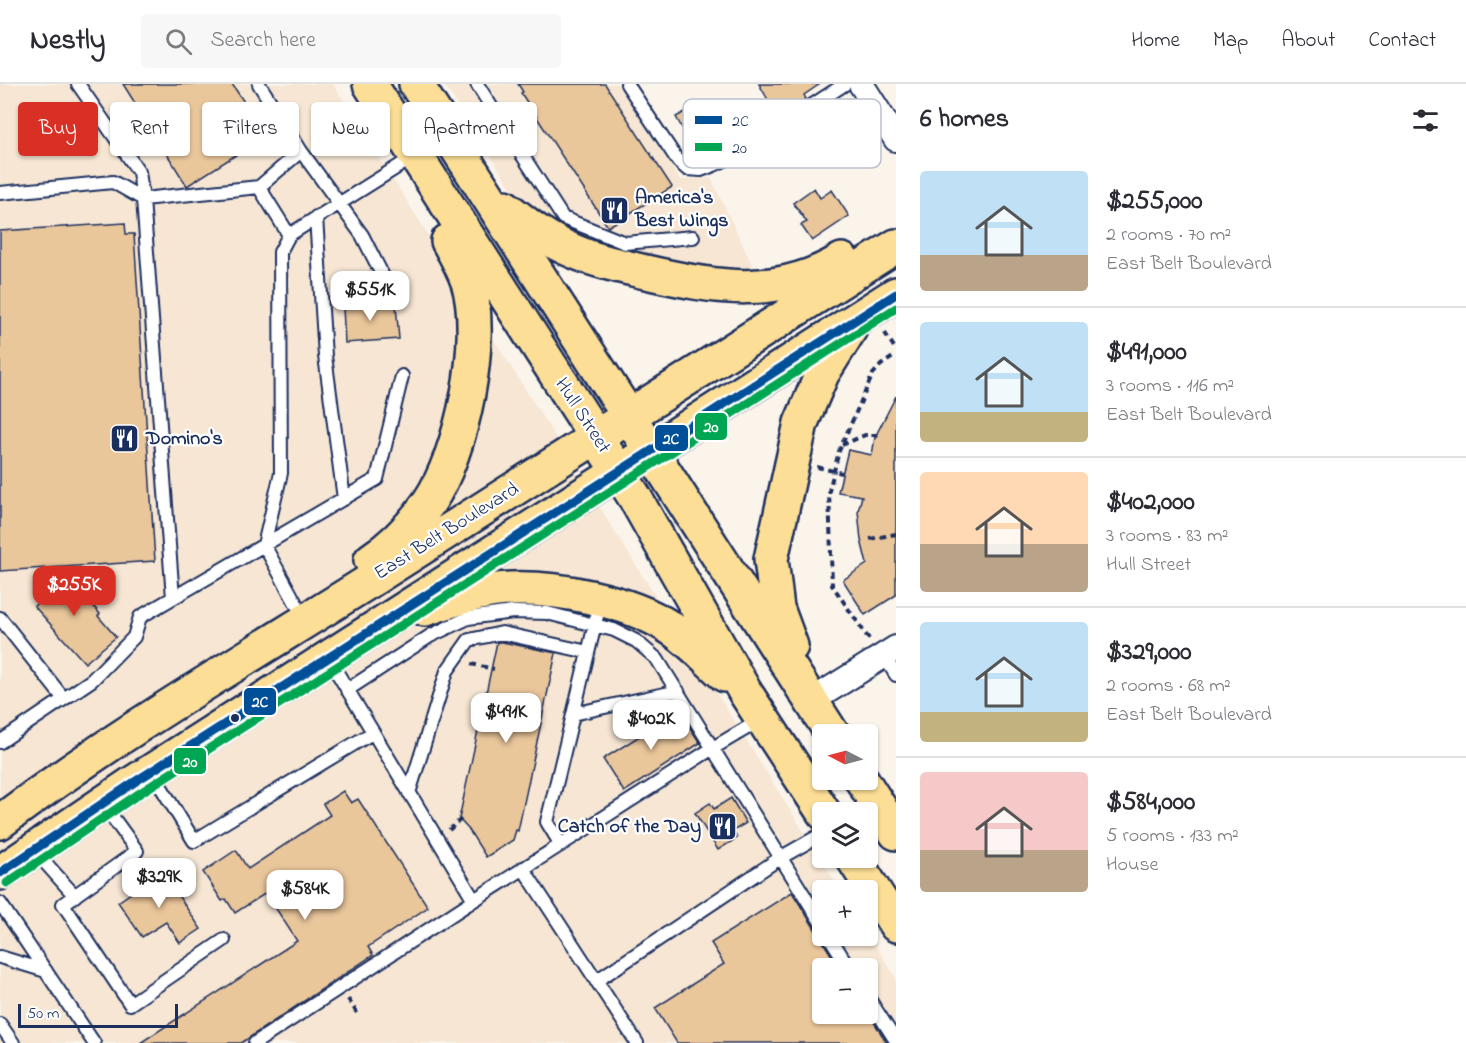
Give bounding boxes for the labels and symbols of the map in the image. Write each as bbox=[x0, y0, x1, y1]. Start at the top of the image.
legend bbox=[683, 99, 881, 168]
text: 2C bbox=[732, 110, 749, 134]
text: 20 bbox=[732, 137, 747, 161]
place label: America's Best Wings bbox=[634, 184, 728, 237]
restaurant icon: America's Best Wings bbox=[598, 194, 630, 226]
pin: $551K bbox=[328, 271, 412, 322]
street label: Hull Street bbox=[547, 372, 617, 460]
line badge: 20 bbox=[694, 412, 728, 441]
text: 20 bbox=[703, 416, 719, 440]
restaurant icon: Domino's bbox=[109, 423, 141, 455]
line badge: 2C bbox=[654, 424, 689, 452]
place label: Domino's bbox=[145, 425, 223, 454]
text: 2C bbox=[662, 428, 680, 452]
street label: East Belt Boulevard bbox=[369, 476, 525, 588]
pin: $255K bbox=[32, 566, 116, 617]
line badge: 2C bbox=[243, 687, 277, 716]
text: 2C bbox=[251, 691, 269, 715]
pin: $491K bbox=[464, 693, 548, 744]
pin: $402K bbox=[609, 700, 693, 751]
unlabelled marker bbox=[229, 712, 241, 724]
north arrow bbox=[812, 724, 878, 790]
line badge: 20 bbox=[173, 747, 207, 775]
text: 20 bbox=[182, 751, 198, 775]
restaurant icon: Catch of the Day bbox=[706, 811, 738, 843]
place label: Catch of the Day bbox=[558, 813, 701, 843]
pin: $329K bbox=[117, 858, 201, 909]
pin: $584K bbox=[263, 870, 347, 921]
scale bar bbox=[18, 1001, 178, 1028]

